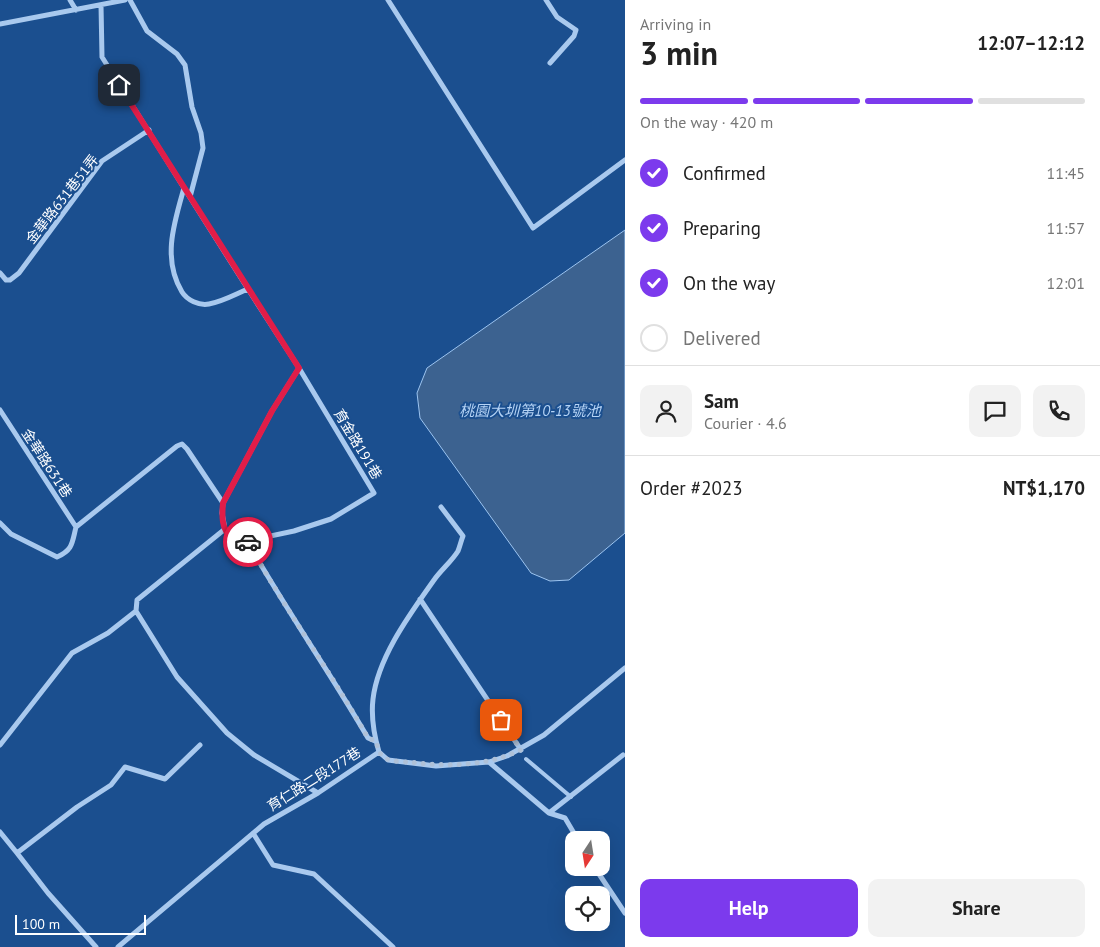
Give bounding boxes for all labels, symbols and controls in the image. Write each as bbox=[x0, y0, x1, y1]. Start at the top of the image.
text: Arriving in bbox=[640, 14, 711, 34]
text: 12:07–12:12 bbox=[977, 31, 1085, 55]
text: 3 min bbox=[640, 32, 718, 74]
pin bbox=[98, 64, 140, 106]
icon: home bbox=[105, 71, 133, 99]
text: On the way · 420 m bbox=[640, 112, 773, 132]
street label: 金華路631巷51弄 bbox=[22, 151, 102, 247]
icon: check bbox=[640, 159, 668, 187]
text: Confirmed bbox=[683, 161, 766, 185]
text: 11:45 bbox=[1047, 163, 1085, 183]
icon: check bbox=[640, 214, 668, 242]
text: Preparing bbox=[683, 216, 761, 240]
text: 11:57 bbox=[1047, 218, 1085, 238]
icon: check bbox=[640, 269, 668, 297]
text: On the way bbox=[683, 271, 775, 295]
text: 12:01 bbox=[1047, 273, 1085, 293]
text: Delivered bbox=[683, 326, 761, 350]
button: person bbox=[640, 385, 692, 437]
button: chat bbox=[969, 385, 1021, 437]
button: phone bbox=[1033, 385, 1085, 437]
text: Sam bbox=[704, 389, 739, 413]
water label: 桃園大圳第10-13號池 bbox=[459, 401, 603, 420]
street label: 育金路191巷 bbox=[330, 406, 386, 482]
text: Courier · 4.6 bbox=[704, 413, 787, 433]
street label: 金華路631巷 bbox=[18, 425, 76, 501]
text: Order #2023 bbox=[640, 476, 743, 500]
text: NT$1,170 bbox=[1003, 476, 1085, 500]
courier bbox=[223, 517, 273, 567]
icon: car bbox=[234, 528, 262, 556]
pin bbox=[480, 699, 522, 741]
icon: bag bbox=[487, 706, 515, 734]
street label: 育仁路二段177巷 bbox=[264, 743, 364, 815]
north arrow bbox=[565, 831, 610, 876]
map controls bbox=[565, 831, 610, 931]
button: Help bbox=[640, 879, 858, 937]
button: Share bbox=[868, 879, 1085, 937]
button: locate bbox=[565, 886, 610, 931]
scale bar bbox=[15, 912, 146, 935]
text: 100 m bbox=[22, 915, 60, 933]

